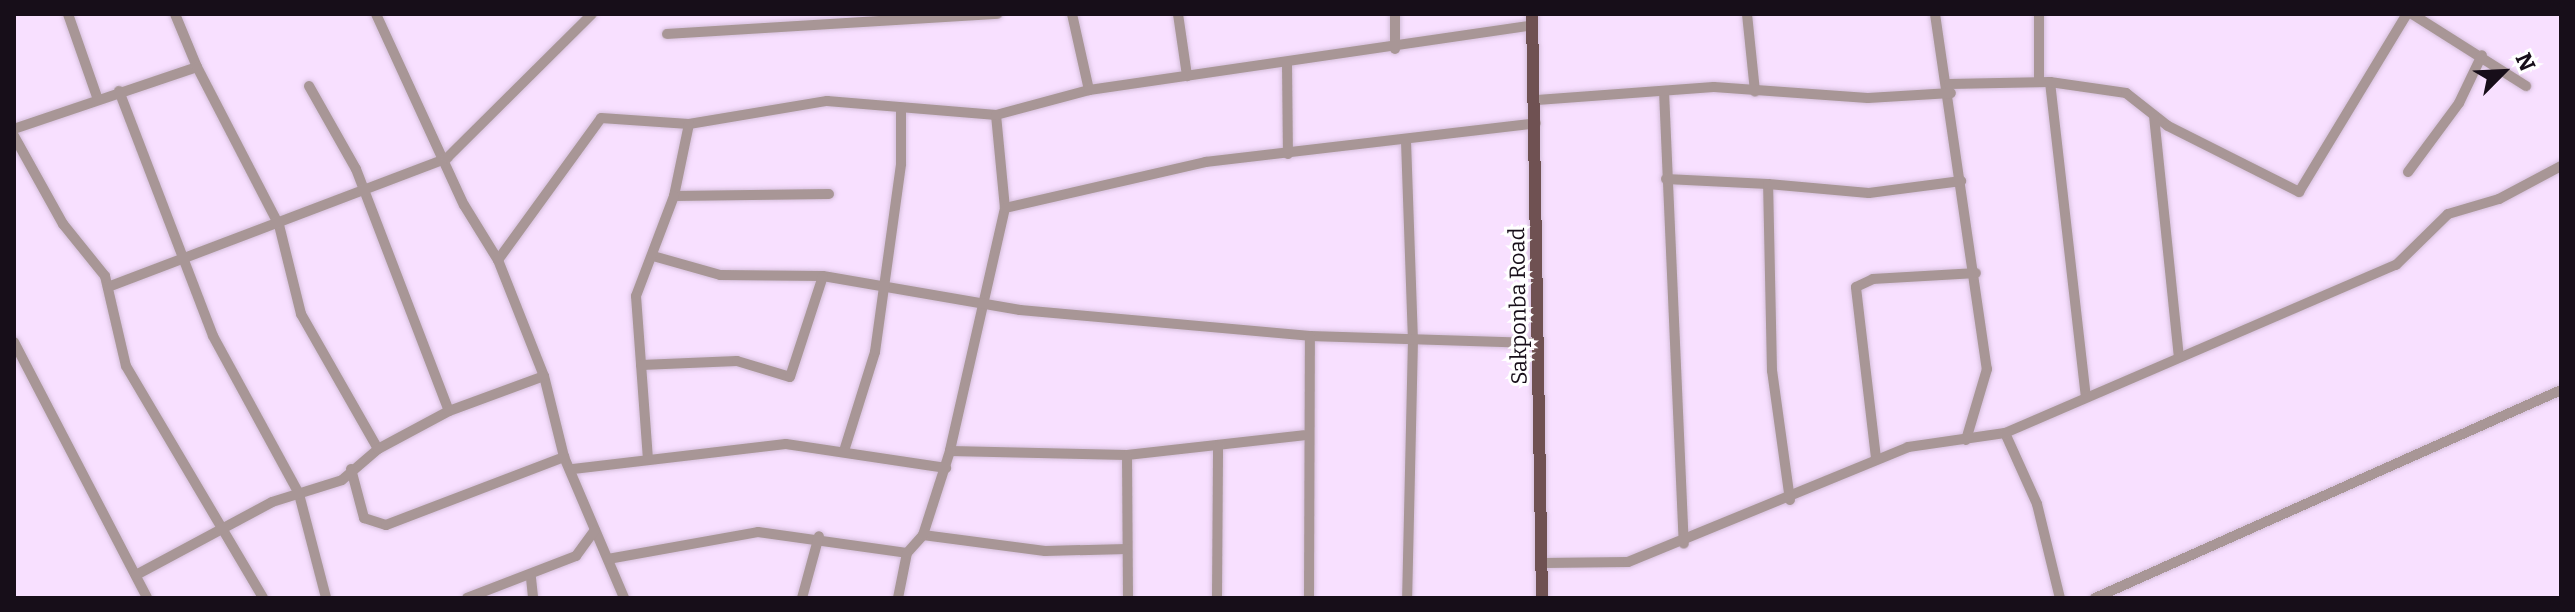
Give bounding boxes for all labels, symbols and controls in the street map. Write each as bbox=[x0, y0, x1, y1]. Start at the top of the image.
north arrow bbox=[2463, 32, 2543, 112]
text: N bbox=[2510, 49, 2541, 75]
street label: Sakponba Road bbox=[1503, 227, 1533, 385]

